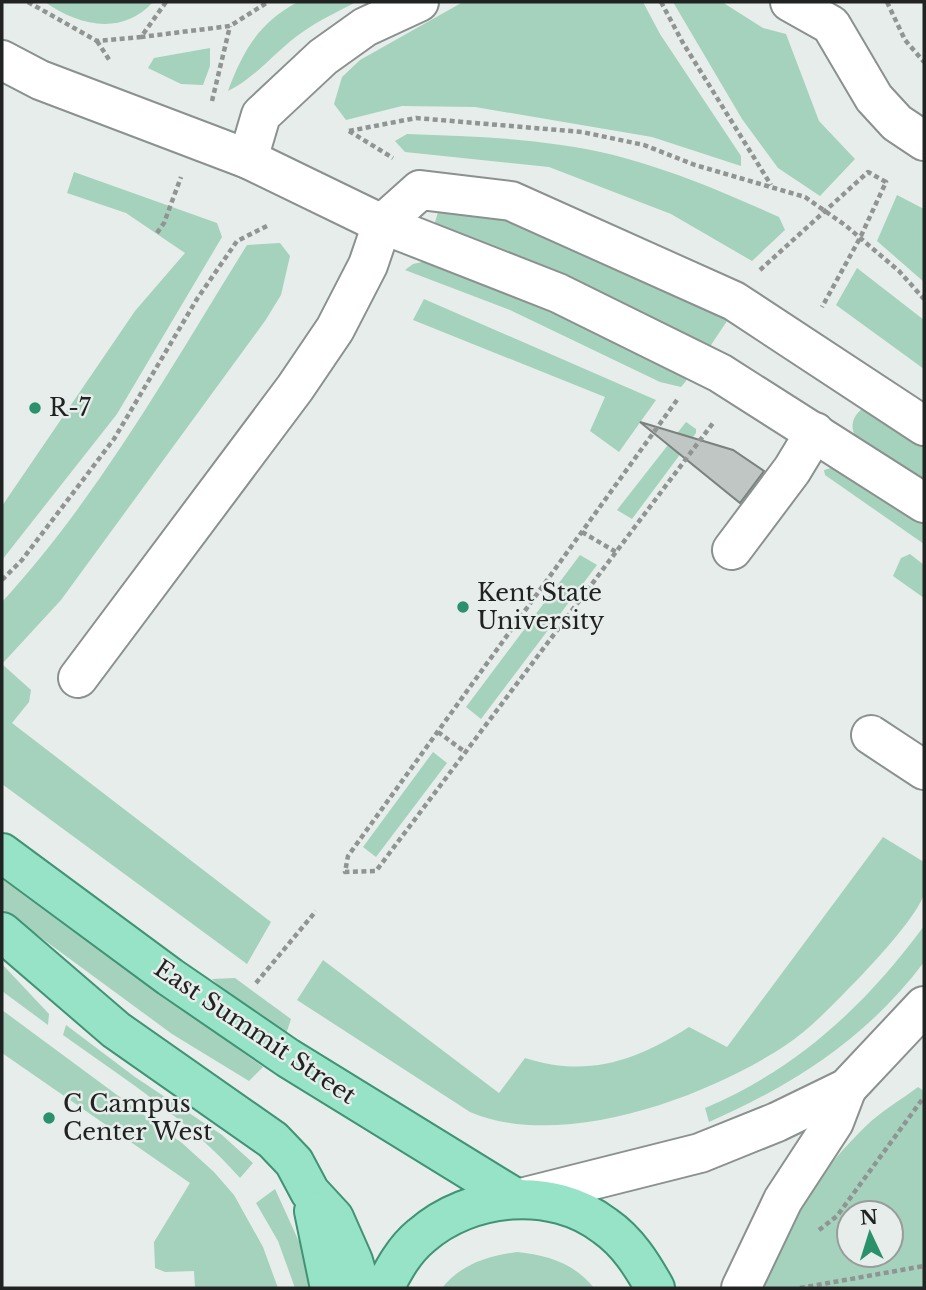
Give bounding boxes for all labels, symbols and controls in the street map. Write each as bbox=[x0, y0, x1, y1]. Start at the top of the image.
place label: R-7 bbox=[49, 393, 92, 422]
marker: R-7 bbox=[27, 400, 43, 416]
place label: Kent State University bbox=[477, 578, 605, 635]
marker: Kent State University bbox=[455, 599, 471, 615]
street label: East Summit Street bbox=[149, 953, 362, 1110]
place label: C Campus Center West bbox=[63, 1089, 212, 1146]
marker: C Campus Center West bbox=[41, 1110, 57, 1126]
north arrow bbox=[835, 1199, 905, 1269]
text: N bbox=[859, 1205, 879, 1230]

